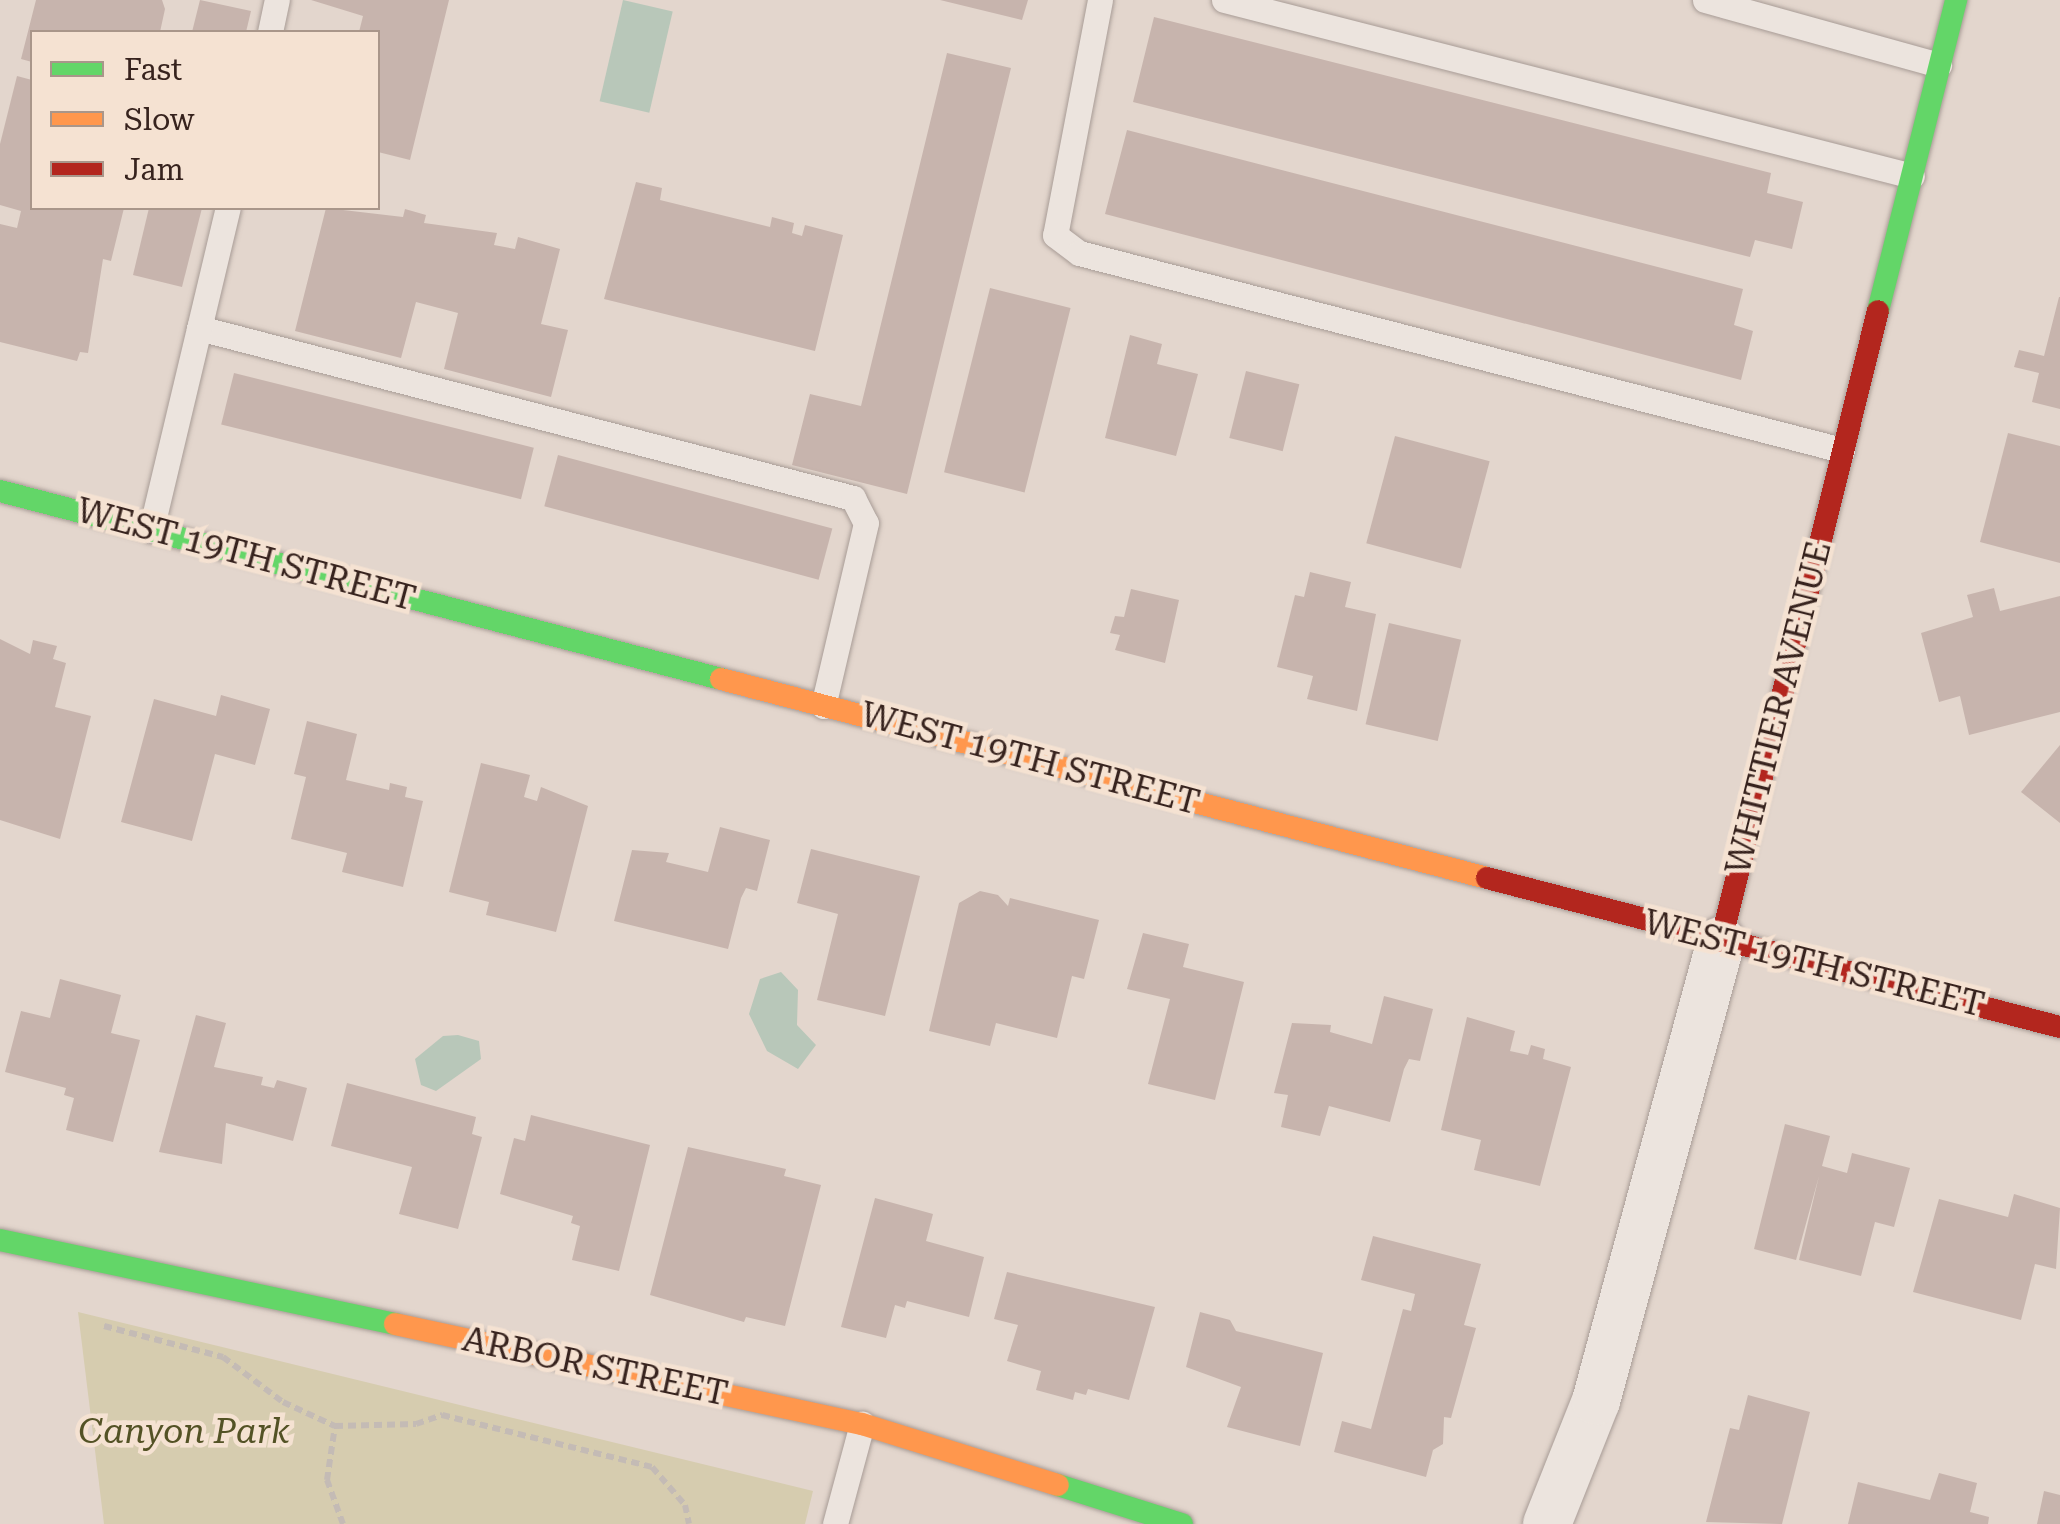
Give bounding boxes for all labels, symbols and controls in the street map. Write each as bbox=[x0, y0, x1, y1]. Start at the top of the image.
legend bbox=[30, 30, 380, 210]
text: Fast bbox=[124, 52, 182, 87]
text: Slow bbox=[124, 102, 195, 137]
text: Jam bbox=[124, 152, 184, 187]
street label: WEST 19TH STREET bbox=[72, 490, 420, 620]
street label: WHITTIER AVENUE bbox=[1717, 537, 1841, 879]
street label: WEST 19TH STREET bbox=[856, 694, 1204, 824]
street label: WEST 19TH STREET bbox=[1640, 901, 1988, 1027]
street label: ARBOR STREET bbox=[459, 1318, 731, 1416]
park label: Canyon Park bbox=[78, 1411, 290, 1453]

